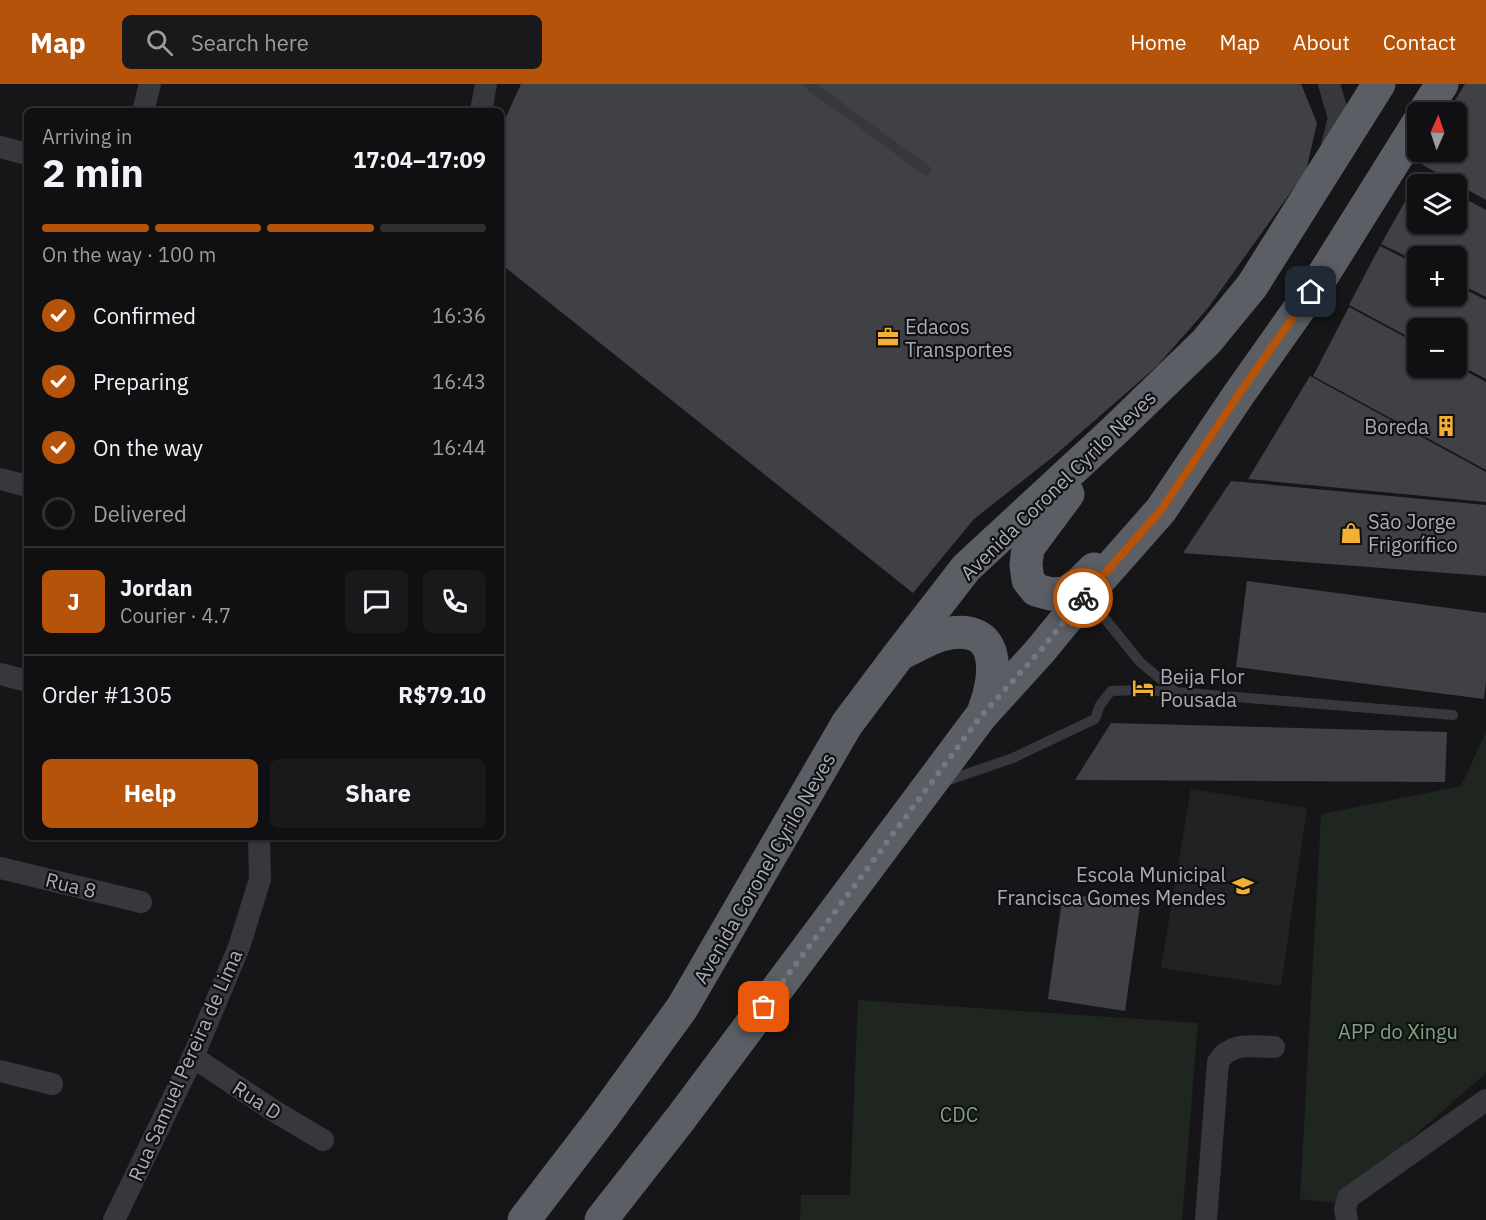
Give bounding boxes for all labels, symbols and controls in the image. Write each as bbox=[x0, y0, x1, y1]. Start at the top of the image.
search box bbox=[122, 15, 542, 69]
text: Map bbox=[30, 24, 86, 61]
icon: search bbox=[143, 26, 176, 59]
text: Search here bbox=[191, 28, 309, 57]
text: Home bbox=[1130, 28, 1187, 56]
text: Map bbox=[1220, 28, 1260, 56]
text: About bbox=[1293, 28, 1350, 56]
text: Contact bbox=[1383, 28, 1456, 56]
north arrow bbox=[1407, 102, 1467, 162]
map controls bbox=[1407, 102, 1467, 378]
text: Arriving in bbox=[42, 123, 132, 150]
text: 17:04–17:09 bbox=[353, 145, 486, 174]
text: 2 min bbox=[42, 147, 144, 198]
button: layers bbox=[1407, 174, 1467, 234]
text: On the way · 100 m bbox=[42, 241, 216, 268]
button: + bbox=[1407, 246, 1467, 306]
pin bbox=[1285, 266, 1336, 317]
icon: home bbox=[1294, 275, 1327, 308]
icon: check bbox=[42, 299, 75, 332]
text: Confirmed bbox=[93, 301, 196, 330]
text: 16:36 bbox=[432, 302, 486, 329]
place label: Edacos Transportes bbox=[905, 313, 1012, 363]
button: − bbox=[1407, 318, 1467, 378]
office icon: Edacos Transportes bbox=[876, 325, 900, 349]
icon: check bbox=[42, 365, 75, 398]
text: Preparing bbox=[93, 367, 188, 396]
text: 16:43 bbox=[432, 368, 486, 395]
street label: Avenida Coronel Cyrilo Neves bbox=[954, 384, 1162, 586]
place label: Boreda bbox=[1364, 413, 1429, 440]
building icon: Boreda bbox=[1434, 414, 1458, 438]
icon: check bbox=[42, 431, 75, 464]
text: On the way bbox=[93, 433, 203, 462]
text: 16:44 bbox=[432, 434, 486, 461]
text: Delivered bbox=[93, 499, 187, 528]
place label: São Jorge Frigorífico bbox=[1368, 508, 1458, 558]
shop icon: São Jorge Frigorífico bbox=[1339, 521, 1363, 545]
courier bbox=[1053, 568, 1113, 628]
button: chat bbox=[345, 570, 408, 633]
button: phone bbox=[423, 570, 486, 633]
text: Jordan bbox=[120, 573, 193, 602]
icon: bike bbox=[1067, 582, 1100, 615]
text: J bbox=[67, 587, 80, 616]
text: Courier · 4.7 bbox=[120, 602, 231, 629]
place label: Beija Flor Pousada bbox=[1160, 663, 1245, 713]
hotel icon: Beija Flor Pousada bbox=[1131, 676, 1155, 700]
text: Order #1305 bbox=[42, 680, 172, 709]
text: R$79.10 bbox=[398, 680, 486, 709]
street label: Avenida Coronel Cyrilo Neves bbox=[687, 748, 841, 988]
button: Help bbox=[42, 759, 258, 828]
button: Share bbox=[270, 759, 486, 828]
place label: Escola Municipal Francisca Gomes Mendes bbox=[997, 861, 1226, 911]
street label: Rua 8 bbox=[43, 866, 99, 904]
school or university icon: Escola Municipal Francisca Gomes Mendes bbox=[1231, 874, 1255, 898]
street label: Rua Samuel Pereira de Lima bbox=[122, 945, 248, 1185]
pin bbox=[738, 981, 789, 1032]
icon: bag bbox=[747, 990, 780, 1023]
park label: APP do Xingu bbox=[1338, 1018, 1458, 1045]
street label: Rua D bbox=[227, 1074, 287, 1126]
park label: CDC bbox=[940, 1101, 978, 1128]

